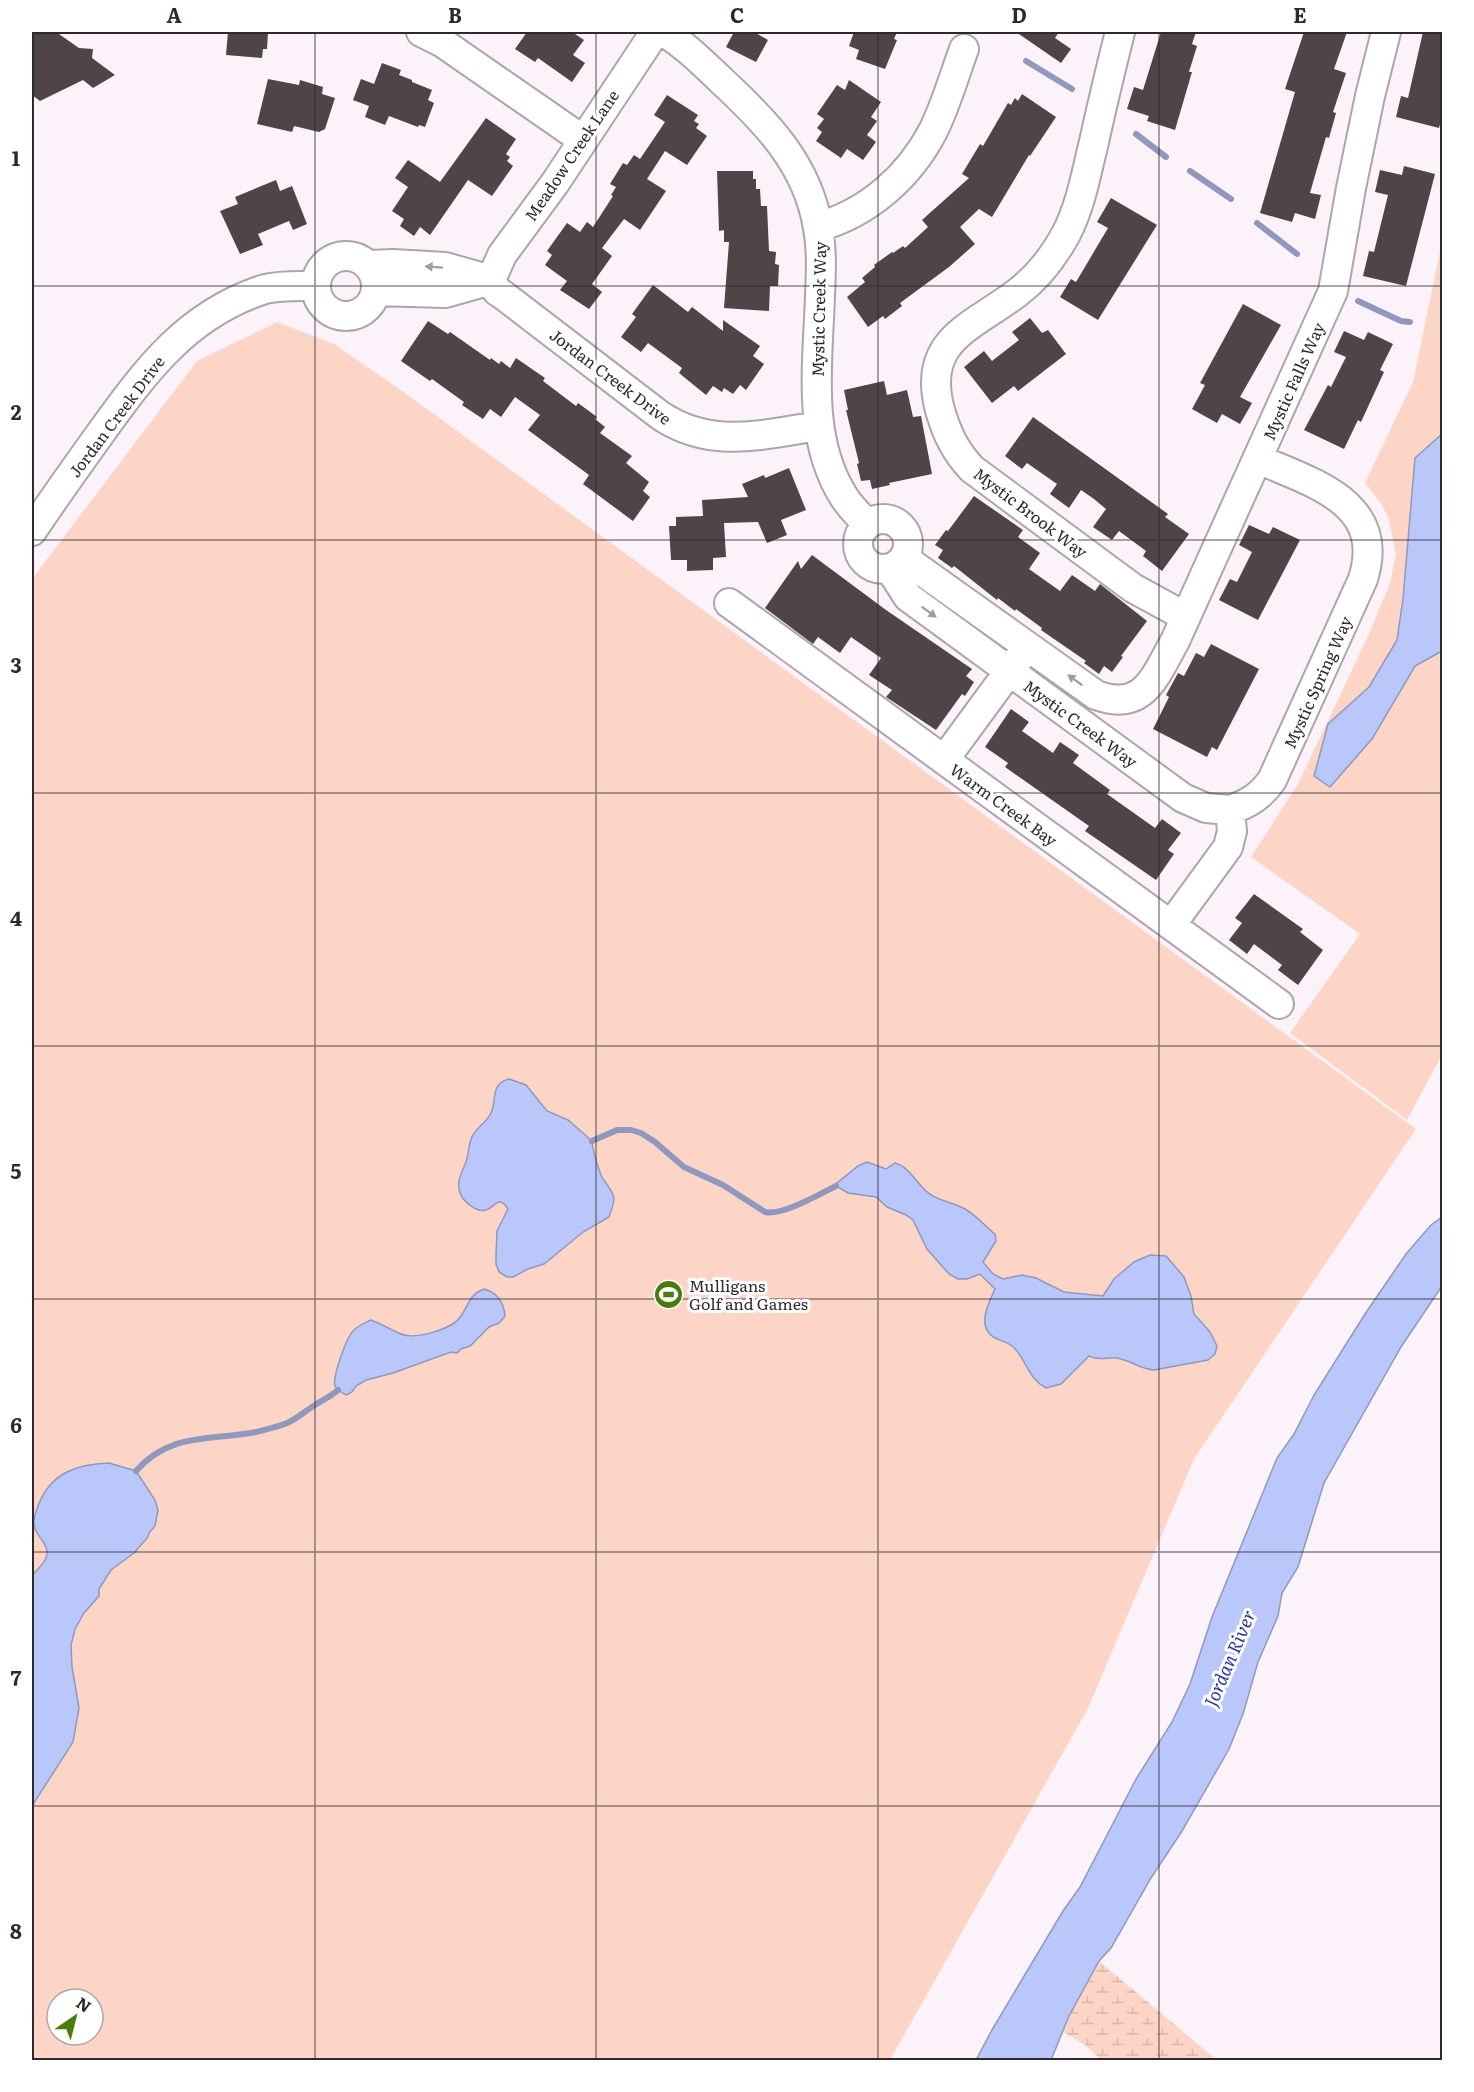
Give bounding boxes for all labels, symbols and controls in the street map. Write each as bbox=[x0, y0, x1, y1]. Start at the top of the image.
text: A bbox=[166, 0, 182, 29]
text: B bbox=[448, 0, 462, 29]
text: C bbox=[730, 0, 744, 29]
text: D bbox=[1011, 0, 1027, 29]
text: E bbox=[1293, 0, 1307, 29]
street label: Meadow Creek Lane bbox=[518, 85, 624, 225]
text: 1 bbox=[12, 142, 20, 172]
street label: Mystic Creek Way bbox=[805, 240, 831, 377]
one-way arrow bbox=[425, 262, 444, 271]
street label: Mystic Falls Way bbox=[1256, 317, 1330, 444]
street label: Jordan Creek Drive bbox=[545, 322, 677, 430]
street label: Jordan Creek Drive bbox=[62, 350, 170, 482]
text: 2 bbox=[11, 396, 22, 426]
street label: Mystic Brook Way bbox=[969, 461, 1094, 563]
one-way arrow bbox=[920, 606, 936, 618]
street label: Mystic Spring Way bbox=[1277, 611, 1357, 752]
text: 3 bbox=[10, 649, 22, 679]
street label: Mystic Creek Way bbox=[1019, 673, 1144, 773]
one-way arrow bbox=[1067, 674, 1083, 686]
street label: Warm Creek Bay bbox=[945, 757, 1063, 852]
text: 4 bbox=[10, 902, 22, 932]
text: 5 bbox=[11, 1155, 22, 1185]
place label: Mulligans Golf and Games bbox=[689, 1273, 808, 1315]
sports icon: Mulligans Golf and Games bbox=[652, 1278, 684, 1310]
text: 6 bbox=[10, 1409, 22, 1439]
water label: Jordan River bbox=[1197, 1605, 1261, 1711]
text: 7 bbox=[11, 1662, 22, 1692]
text: 8 bbox=[10, 1915, 22, 1945]
north arrow bbox=[45, 1987, 105, 2047]
text: N bbox=[72, 1990, 97, 2018]

